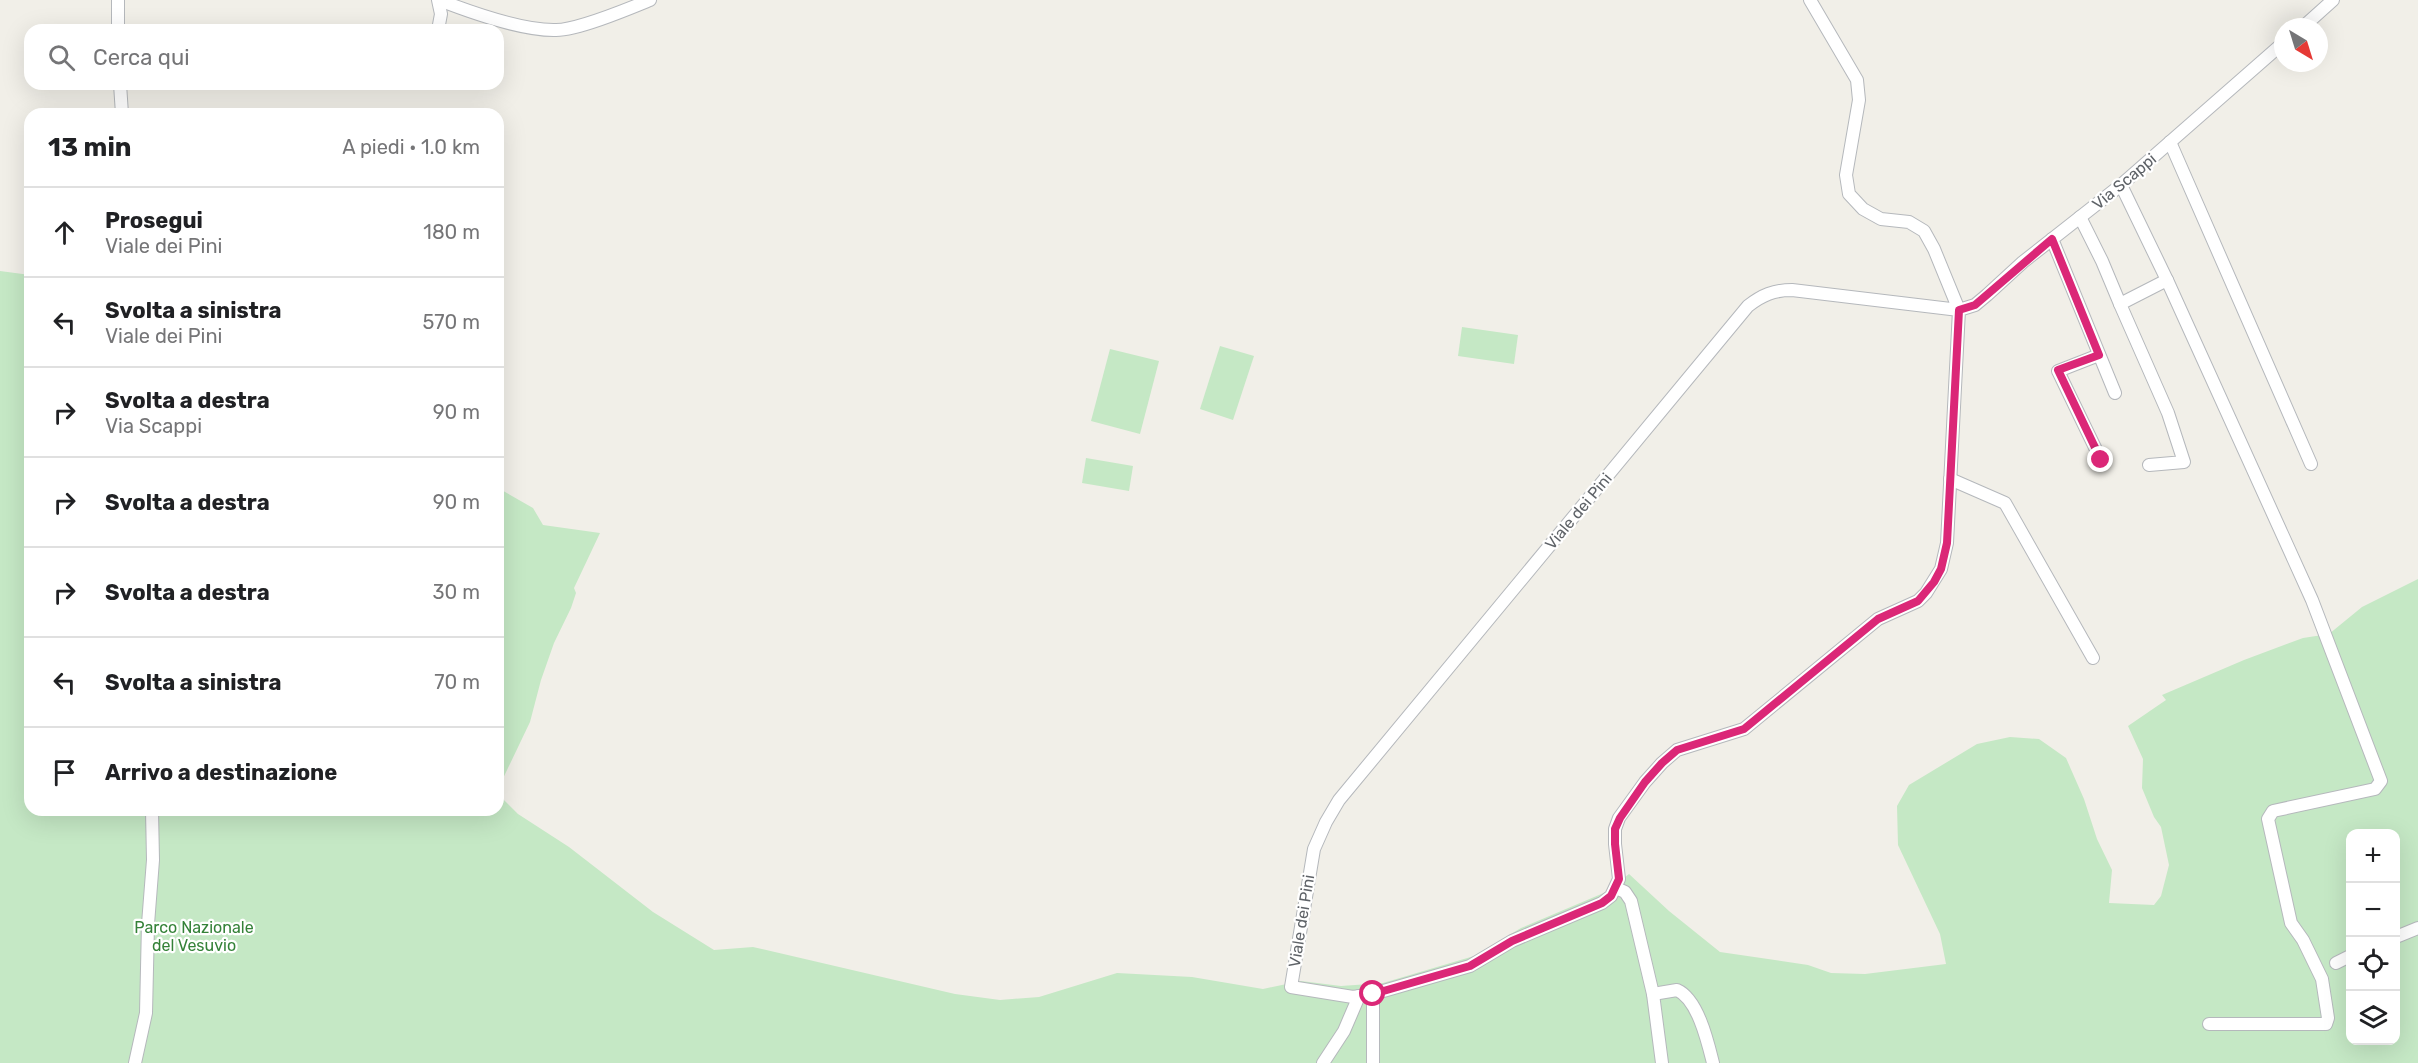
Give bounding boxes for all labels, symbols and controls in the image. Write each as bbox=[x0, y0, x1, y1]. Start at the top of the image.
north arrow bbox=[2274, 18, 2328, 72]
search box bbox=[24, 24, 504, 90]
icon: search bbox=[45, 41, 78, 74]
text: Cerca qui bbox=[93, 44, 189, 71]
text: 13 min bbox=[48, 132, 132, 163]
text: A piedi · 1.0 km bbox=[342, 135, 480, 159]
street label: Via Scappi bbox=[2088, 149, 2160, 214]
text: Prosegui bbox=[105, 207, 203, 234]
icon: ahead bbox=[48, 216, 81, 249]
text: 180 m bbox=[423, 220, 480, 244]
text: Viale dei Pini bbox=[105, 234, 222, 258]
text: Svolta a sinistra bbox=[105, 297, 282, 324]
icon: left bbox=[48, 306, 81, 339]
text: 570 m bbox=[422, 310, 480, 334]
text: Viale dei Pini bbox=[105, 324, 222, 348]
text: Svolta a destra bbox=[105, 387, 270, 414]
icon: right bbox=[48, 396, 81, 429]
text: 90 m bbox=[433, 400, 480, 424]
text: Via Scappi bbox=[105, 414, 202, 438]
route end bbox=[2087, 446, 2113, 472]
street label: Viale dei Pini bbox=[1541, 469, 1616, 553]
icon: right bbox=[48, 486, 81, 519]
text: Svolta a destra bbox=[105, 489, 270, 516]
text: 90 m bbox=[433, 490, 480, 514]
icon: right bbox=[48, 576, 81, 609]
text: Svolta a destra bbox=[105, 579, 270, 606]
text: 30 m bbox=[433, 580, 480, 604]
icon: left bbox=[48, 666, 81, 699]
text: Svolta a sinistra bbox=[105, 669, 282, 696]
text: 70 m bbox=[434, 670, 480, 694]
icon: arrive bbox=[48, 756, 81, 789]
text: Arrivo a destinazione bbox=[105, 759, 337, 786]
map controls bbox=[2346, 829, 2400, 1045]
button: + bbox=[2346, 829, 2400, 883]
street label: Viale dei Pini bbox=[1285, 873, 1318, 969]
button: − bbox=[2346, 883, 2400, 937]
park label: Parco Nazionale del Vesuvio bbox=[134, 918, 254, 955]
button: locate bbox=[2346, 937, 2400, 991]
route start bbox=[1359, 980, 1385, 1006]
button: layers bbox=[2346, 991, 2400, 1045]

